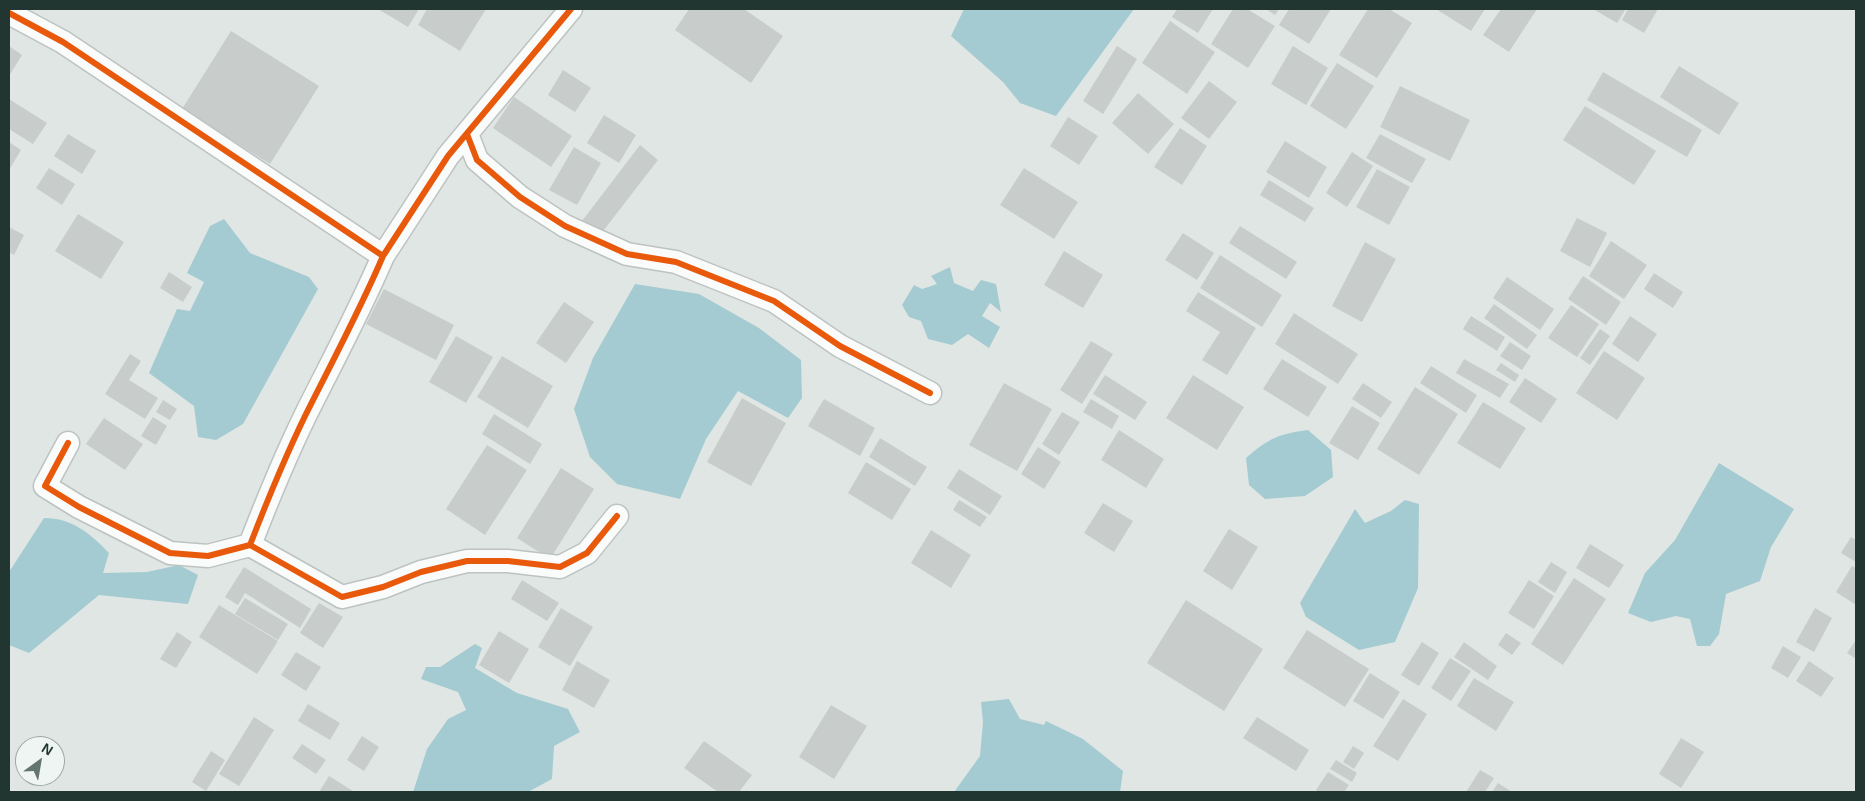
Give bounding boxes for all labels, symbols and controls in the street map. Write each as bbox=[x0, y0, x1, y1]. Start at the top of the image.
north arrow bbox=[15, 736, 65, 786]
text: N bbox=[39, 740, 56, 759]

